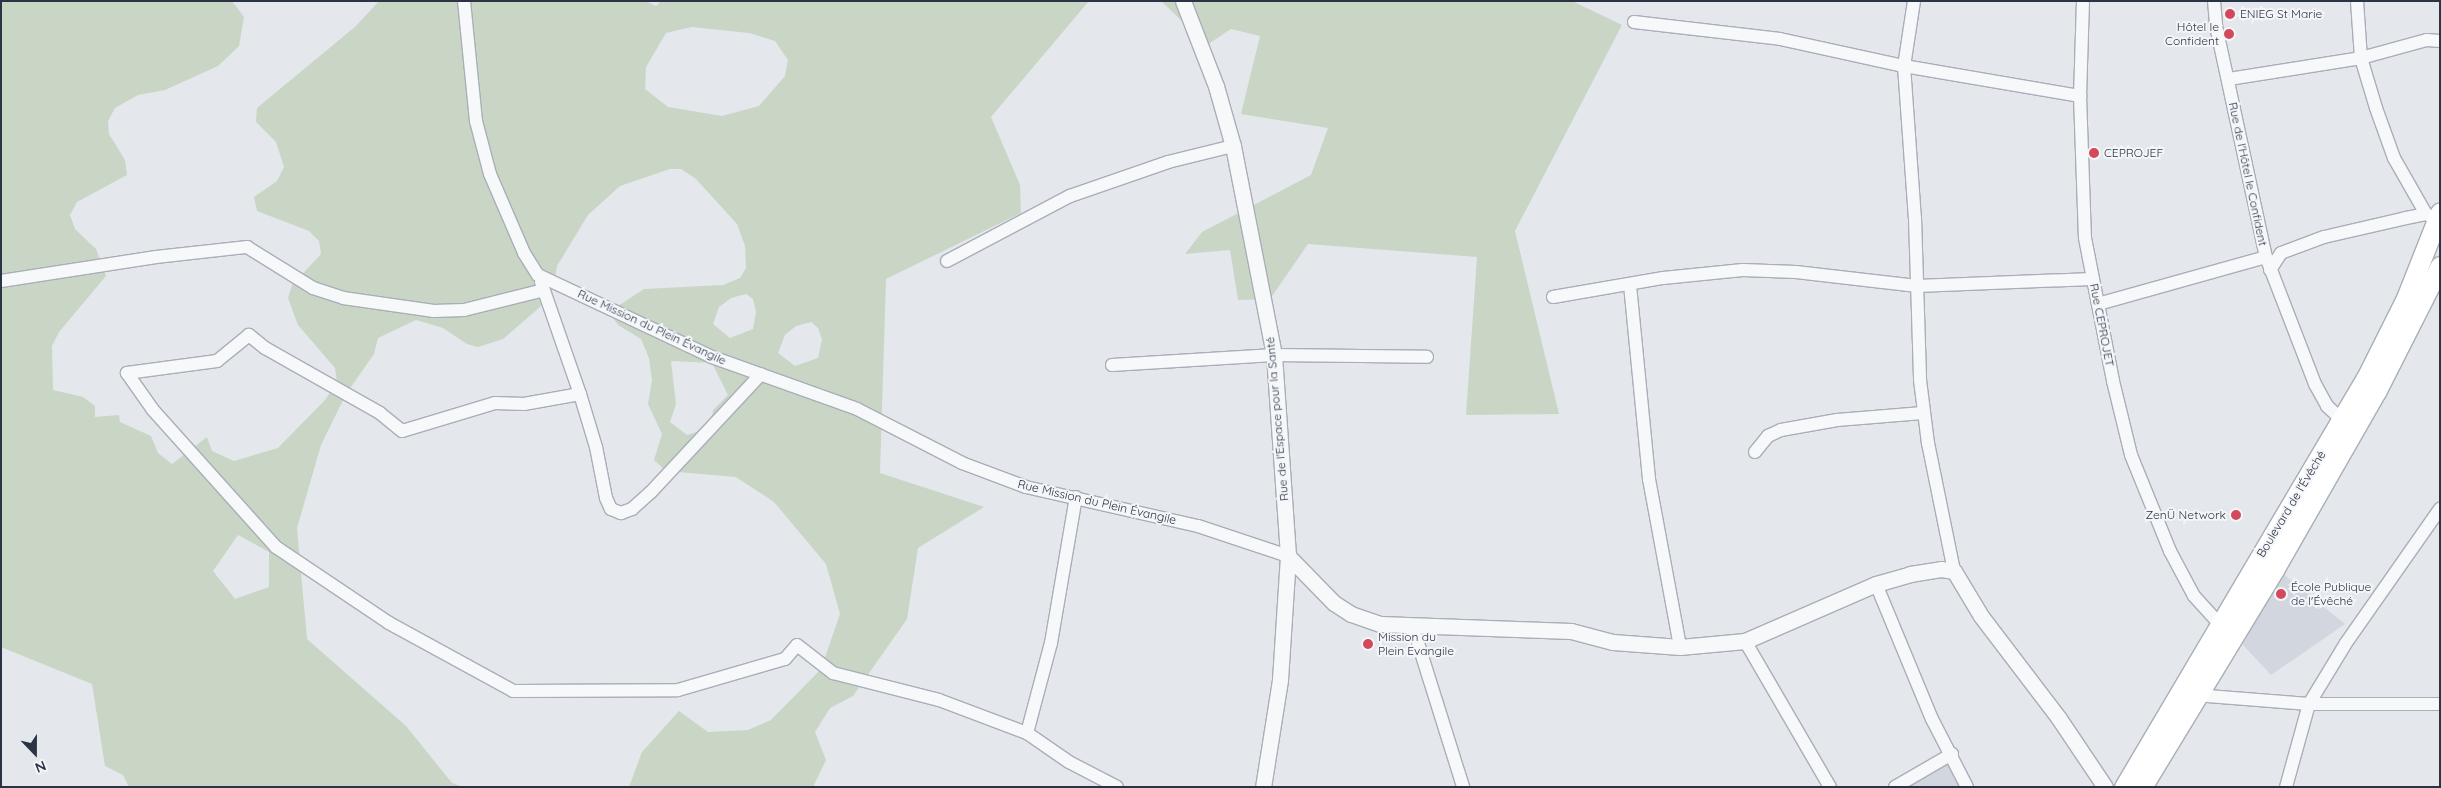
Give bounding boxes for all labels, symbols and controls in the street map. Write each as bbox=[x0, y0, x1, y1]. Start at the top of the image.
place label: ENIEG St Marie bbox=[2240, 7, 2322, 21]
marker: ENIEG St Marie bbox=[2224, 8, 2236, 20]
place label: Hôtel le Confident bbox=[2165, 20, 2219, 48]
marker: Hôtel le Confident bbox=[2223, 28, 2235, 40]
street label: Rue de l'Hôtel le Confident bbox=[2226, 101, 2270, 247]
place label: CEPROJEF bbox=[2104, 146, 2163, 160]
marker: CEPROJEF bbox=[2088, 147, 2100, 159]
street label: Rue CEPROJET bbox=[2087, 282, 2117, 368]
street label: Rue Mission du Plein Évangile bbox=[575, 286, 729, 368]
street label: Rue de l'Espace pour la Santé bbox=[1263, 336, 1291, 502]
street label: Boulevard de l'Évêché bbox=[2253, 448, 2329, 560]
street label: Rue Mission du Plein Évangile bbox=[1016, 477, 1178, 527]
place label: ZenÜ Network bbox=[2145, 508, 2226, 522]
marker: ZenÜ Network bbox=[2230, 509, 2242, 521]
place label: École Publique de l'Évêché bbox=[2291, 580, 2371, 608]
marker: École Publique de l'Évêché bbox=[2275, 588, 2287, 600]
place label: Mission du Plein Evangile bbox=[1378, 630, 1454, 658]
marker: Mission du Plein Evangile bbox=[1362, 638, 1374, 650]
north arrow bbox=[10, 728, 60, 778]
text: N bbox=[32, 757, 49, 777]

